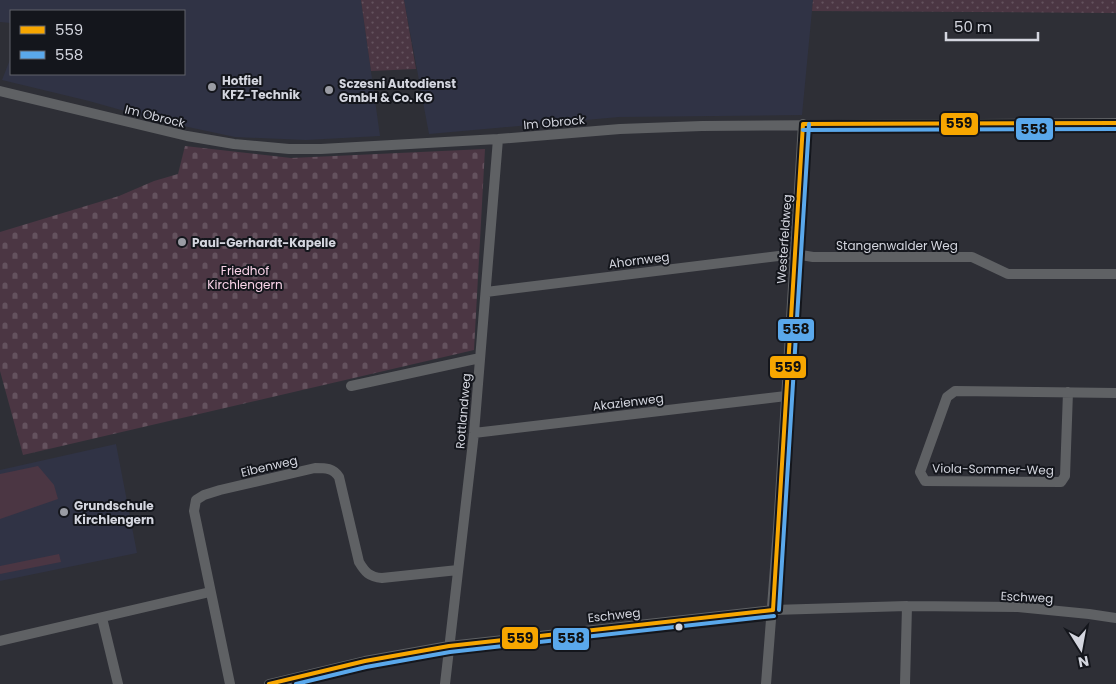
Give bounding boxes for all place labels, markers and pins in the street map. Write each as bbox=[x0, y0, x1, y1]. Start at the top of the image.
place label: Hotfiel KFZ-Technik bbox=[222, 72, 301, 103]
place label: Sczesni Autodienst GmbH & Co. KG bbox=[339, 75, 456, 106]
marker: Hotfiel KFZ-Technik bbox=[206, 81, 218, 93]
marker: Sczesni Autodienst GmbH & Co. KG bbox=[323, 84, 335, 96]
place label: Paul-Gerhardt-Kapelle bbox=[192, 234, 336, 251]
marker: Paul-Gerhardt-Kapelle bbox=[176, 236, 188, 248]
place label: Grundschule Kirchlengern bbox=[74, 497, 154, 528]
marker: Grundschule Kirchlengern bbox=[58, 506, 70, 518]
unlabelled marker bbox=[674, 622, 684, 632]

